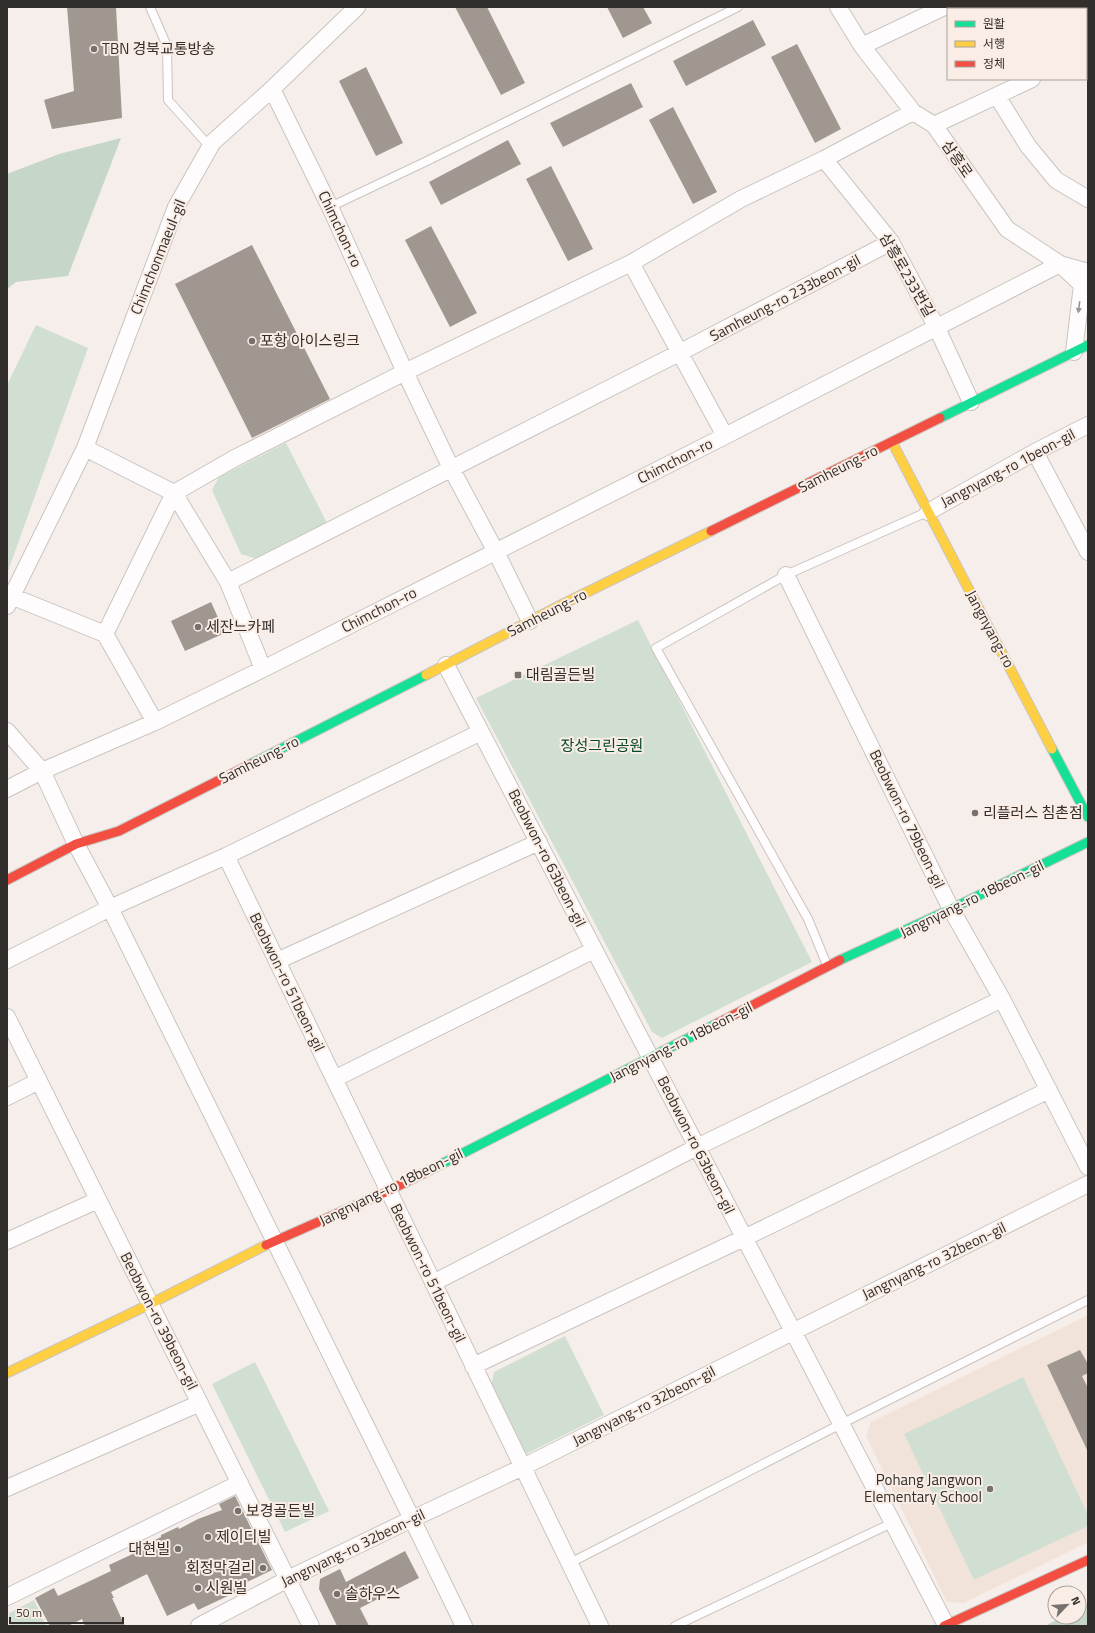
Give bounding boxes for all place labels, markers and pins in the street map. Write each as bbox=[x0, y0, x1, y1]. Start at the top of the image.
place label: TBN 경북교통방송 bbox=[102, 37, 215, 60]
marker: TBN 경북교통방송 bbox=[89, 44, 99, 54]
place label: 포항 아이스링크 bbox=[260, 329, 360, 352]
marker: 포항 아이스링크 bbox=[247, 336, 257, 346]
place label: 세잔느카페 bbox=[206, 615, 275, 638]
marker: 세잔느카페 bbox=[193, 622, 203, 632]
place label: 대림골든빌 bbox=[526, 663, 595, 686]
marker: 대림골든빌 bbox=[513, 670, 523, 680]
place label: 리플러스 침촌점 bbox=[983, 801, 1083, 824]
marker: 리플러스 침촌점 bbox=[970, 808, 980, 818]
place label: Pohang Jangwon Elementary School bbox=[864, 1468, 982, 1508]
marker: Pohang Jangwon Elementary School bbox=[985, 1484, 995, 1494]
place label: 보경골든빌 bbox=[246, 1499, 315, 1522]
marker: 보경골든빌 bbox=[233, 1506, 243, 1516]
place label: 제이디빌 bbox=[216, 1525, 271, 1548]
marker: 제이디빌 bbox=[203, 1532, 213, 1542]
place label: 대현빌 bbox=[129, 1537, 170, 1560]
marker: 대현빌 bbox=[173, 1544, 183, 1554]
place label: 회정막걸리 bbox=[186, 1556, 255, 1579]
marker: 회정막걸리 bbox=[258, 1563, 268, 1573]
place label: 시원빌 bbox=[206, 1576, 247, 1599]
place label: 솔하우스 bbox=[345, 1582, 400, 1605]
marker: 시원빌 bbox=[193, 1583, 203, 1593]
marker: 솔하우스 bbox=[332, 1589, 342, 1599]

